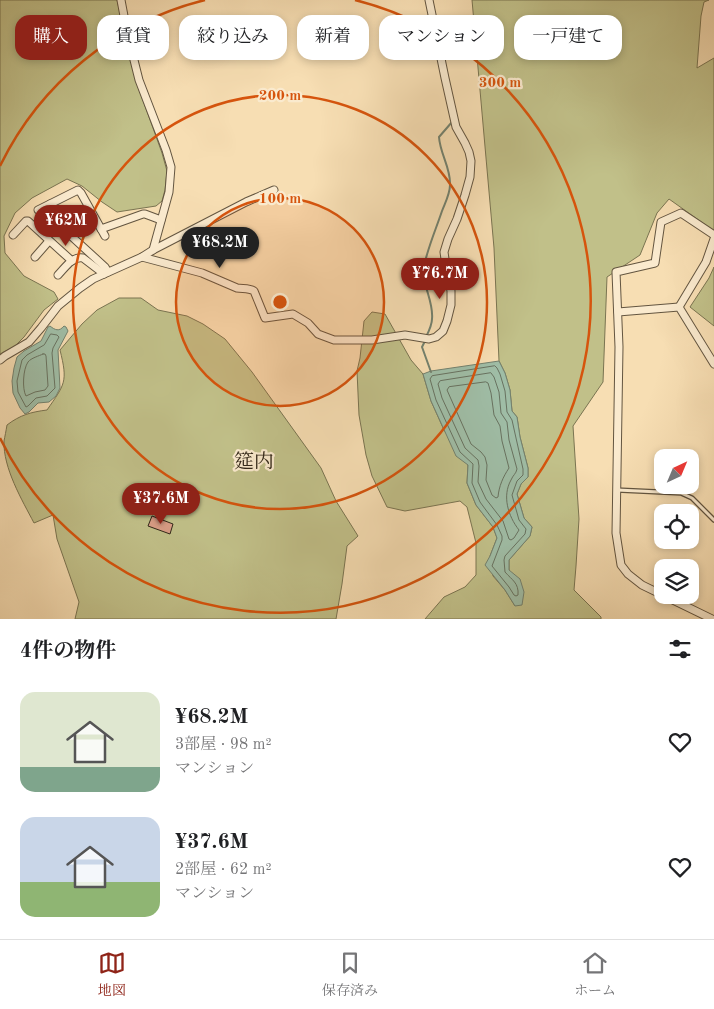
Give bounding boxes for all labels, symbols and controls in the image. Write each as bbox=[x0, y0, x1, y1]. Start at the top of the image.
chip: 購入 bbox=[15, 15, 87, 60]
chip: 賃貸 bbox=[97, 15, 169, 60]
chip: 絞り込み bbox=[179, 15, 287, 60]
chip: 新着 bbox=[297, 15, 369, 60]
chip: マンション bbox=[379, 15, 504, 60]
chip: 一戸建て bbox=[514, 15, 622, 60]
text: 300 m bbox=[479, 76, 521, 91]
text: 200 m bbox=[259, 89, 301, 104]
text: 100 m bbox=[259, 192, 301, 207]
pin: ¥62M bbox=[36, 204, 96, 247]
text: ¥62M bbox=[45, 213, 87, 229]
pin: ¥68.2M bbox=[179, 226, 261, 269]
text: ¥68.2M bbox=[192, 235, 248, 251]
pin: ¥76.7M bbox=[399, 258, 481, 300]
text: ¥76.7M bbox=[412, 266, 468, 282]
centre of rings bbox=[271, 293, 289, 311]
north arrow bbox=[654, 449, 699, 494]
map controls bbox=[654, 449, 699, 604]
district label: 筵内 bbox=[234, 451, 274, 473]
pin: ¥37.6M bbox=[120, 482, 202, 525]
text: ¥37.6M bbox=[133, 491, 189, 507]
button: locate bbox=[654, 504, 699, 549]
button: layers bbox=[654, 559, 699, 604]
icon: filters bbox=[666, 635, 694, 663]
text: 4件の物件 bbox=[20, 641, 116, 662]
text: ¥68.2M bbox=[175, 707, 248, 728]
icon: home bbox=[60, 712, 120, 772]
icon: heart bbox=[666, 728, 694, 756]
text: 3部屋 · 98 m² bbox=[175, 737, 272, 753]
text: マンション bbox=[175, 761, 254, 777]
text: ¥37.6M bbox=[175, 832, 248, 853]
icon: home bbox=[60, 837, 120, 897]
icon: heart bbox=[666, 853, 694, 881]
text: 2部屋 · 62 m² bbox=[175, 862, 272, 878]
text: マンション bbox=[175, 886, 254, 902]
tab: 地図 bbox=[98, 949, 126, 1000]
tab: 保存済み bbox=[322, 949, 378, 1000]
tab: ホーム bbox=[574, 949, 616, 1000]

